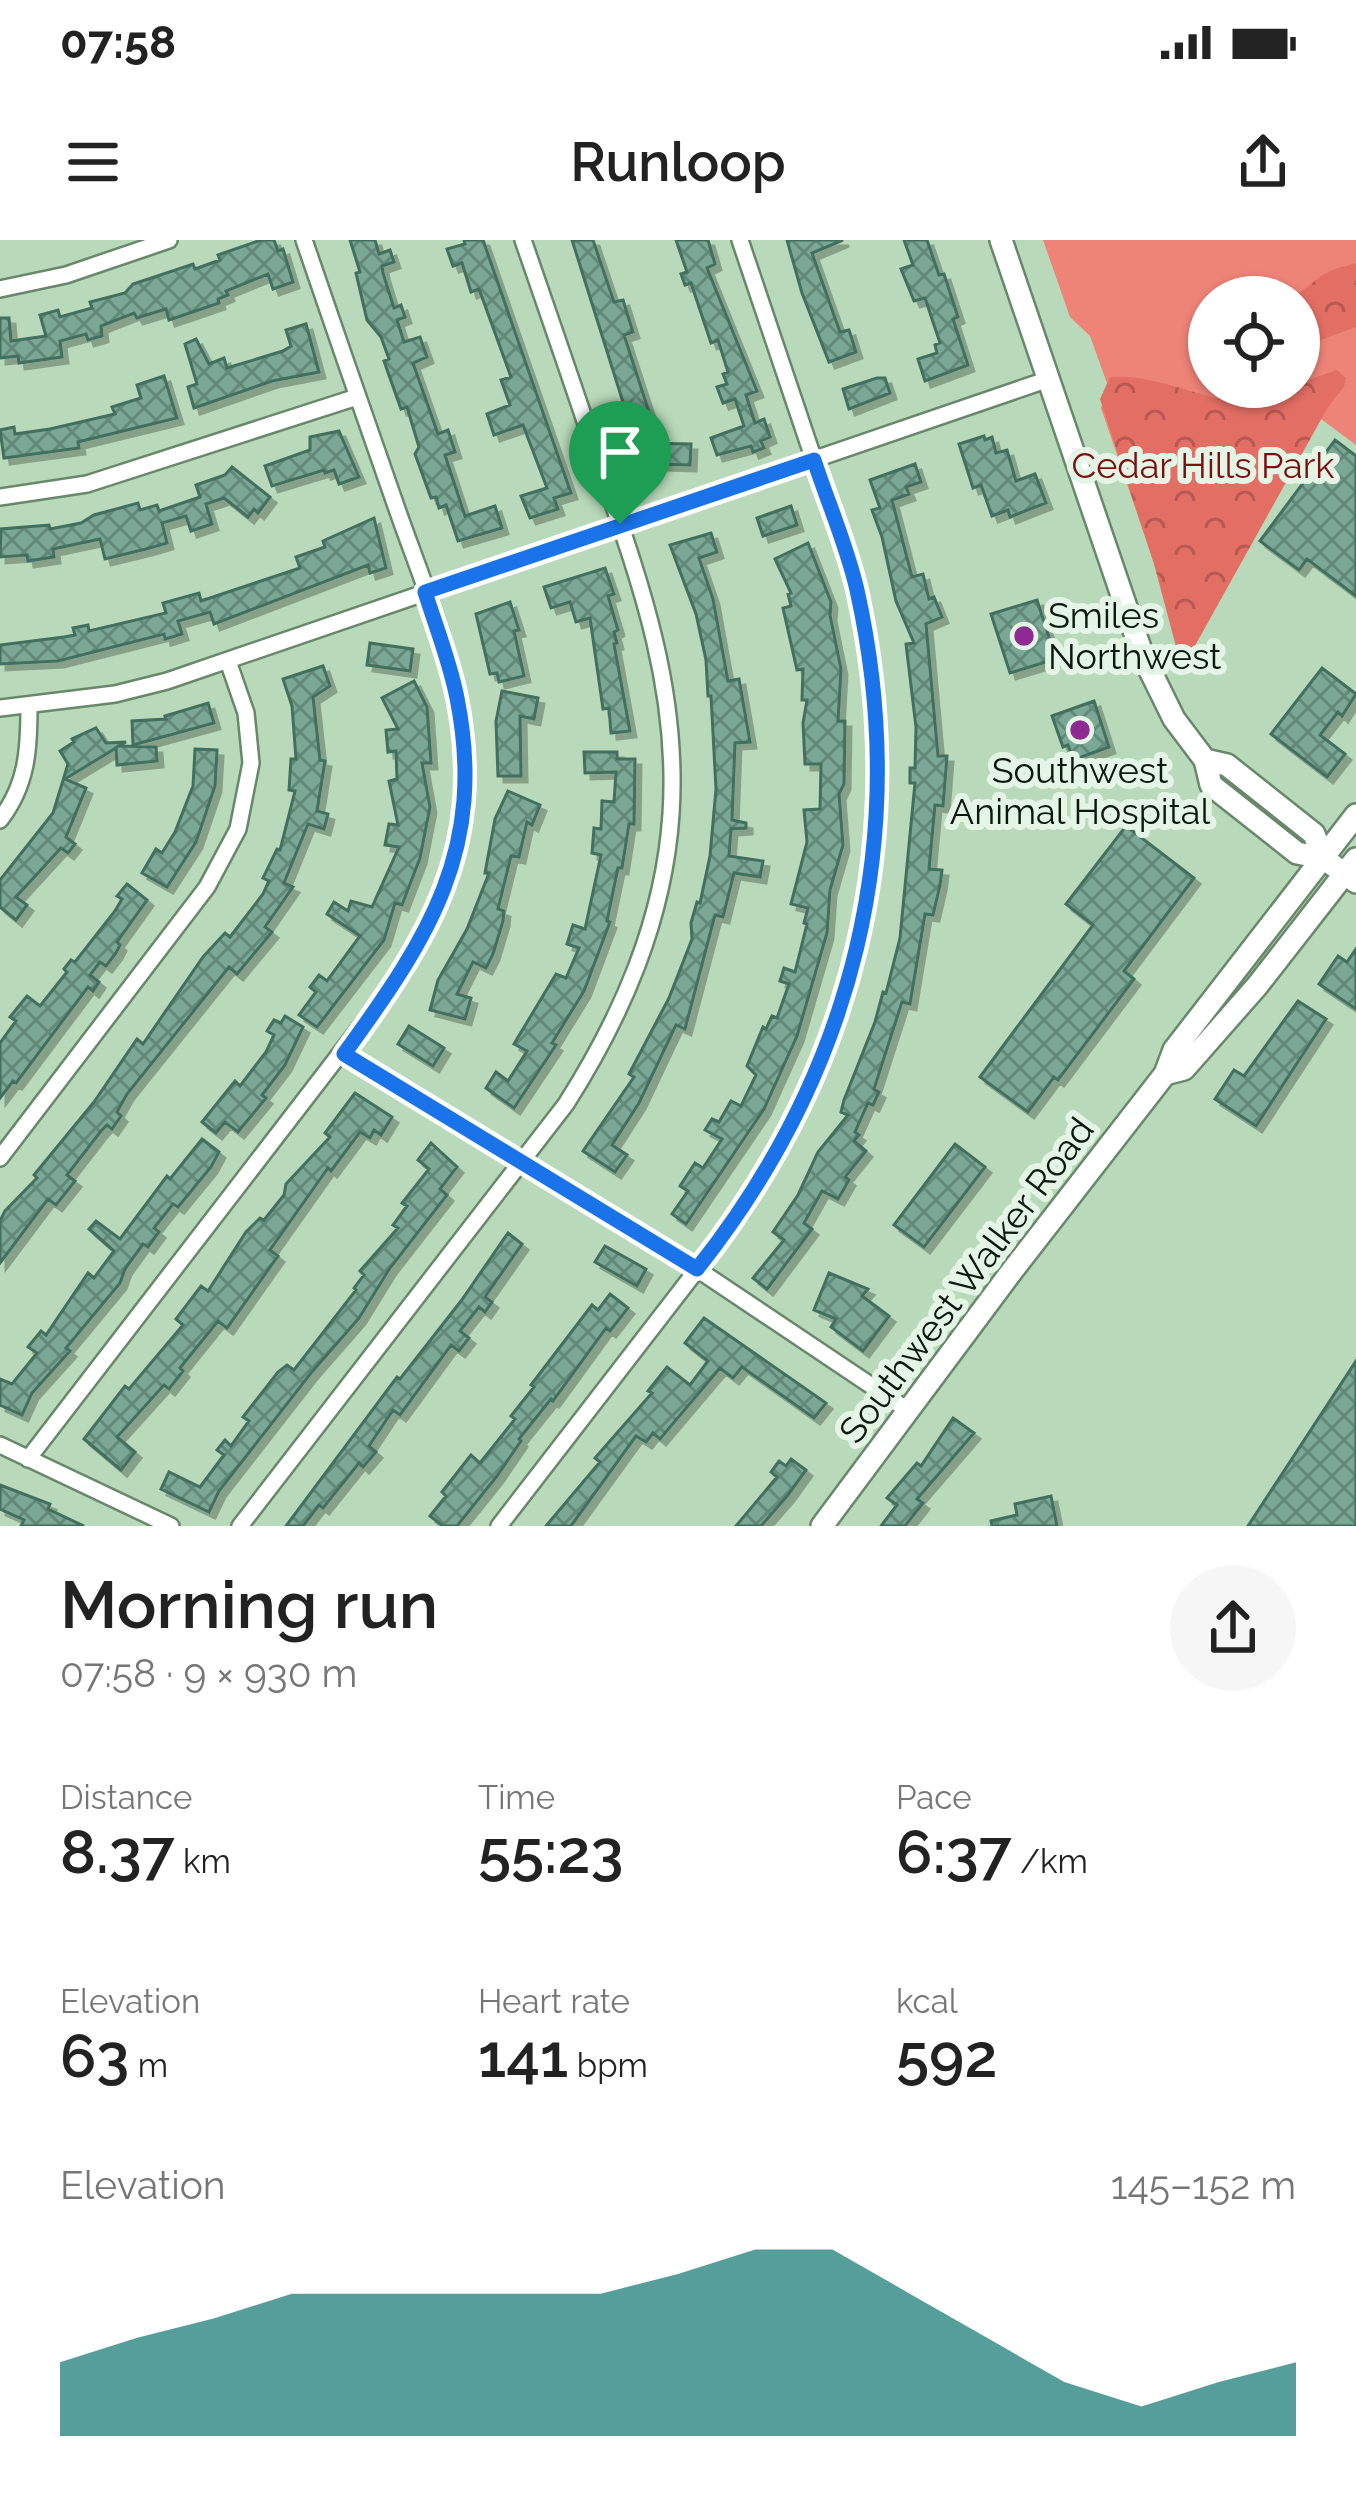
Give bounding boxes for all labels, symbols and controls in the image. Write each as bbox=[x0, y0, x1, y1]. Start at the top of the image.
text: 07:58 bbox=[60, 16, 176, 69]
icon: menu bbox=[60, 129, 126, 195]
icon: share bbox=[1230, 129, 1296, 195]
text: Runloop bbox=[570, 130, 786, 194]
map controls bbox=[1188, 276, 1320, 408]
button: locate bbox=[1188, 276, 1320, 408]
pin bbox=[569, 401, 671, 524]
icon: arrive bbox=[587, 419, 653, 485]
park label: Cedar Hills Park bbox=[1072, 444, 1334, 486]
place label: Smiles Northwest bbox=[1048, 594, 1221, 677]
marker: Smiles Northwest bbox=[1011, 623, 1037, 649]
marker: Southwest Animal Hospital bbox=[1067, 717, 1093, 743]
place label: Southwest Animal Hospital bbox=[950, 749, 1210, 832]
street label: Southwest Walker Road bbox=[830, 1109, 1102, 1451]
button: share bbox=[1170, 1565, 1296, 1691]
text: Morning run bbox=[60, 1566, 438, 1643]
text: 07:58 · 9 × 930 m bbox=[60, 1650, 357, 1696]
text: Distance bbox=[60, 1778, 192, 1817]
text: Time bbox=[478, 1778, 555, 1817]
text: Pace bbox=[896, 1778, 972, 1817]
text: 8.37 bbox=[60, 1817, 175, 1887]
text: 55:23 bbox=[478, 1817, 623, 1887]
text: 6:37 bbox=[896, 1817, 1012, 1887]
text: km bbox=[175, 1842, 231, 1881]
text: /km bbox=[1012, 1842, 1088, 1881]
text: Elevation bbox=[60, 1982, 200, 2021]
text: Heart rate bbox=[478, 1982, 630, 2021]
text: kcal bbox=[896, 1982, 958, 2021]
text: 63 bbox=[60, 2021, 129, 2091]
text: 141 bbox=[478, 2021, 568, 2091]
text: 592 bbox=[896, 2021, 997, 2091]
text: m bbox=[129, 2046, 168, 2085]
text: bpm bbox=[568, 2046, 648, 2085]
text: Elevation bbox=[60, 2162, 226, 2208]
text: 145–152 m bbox=[1111, 2162, 1296, 2208]

